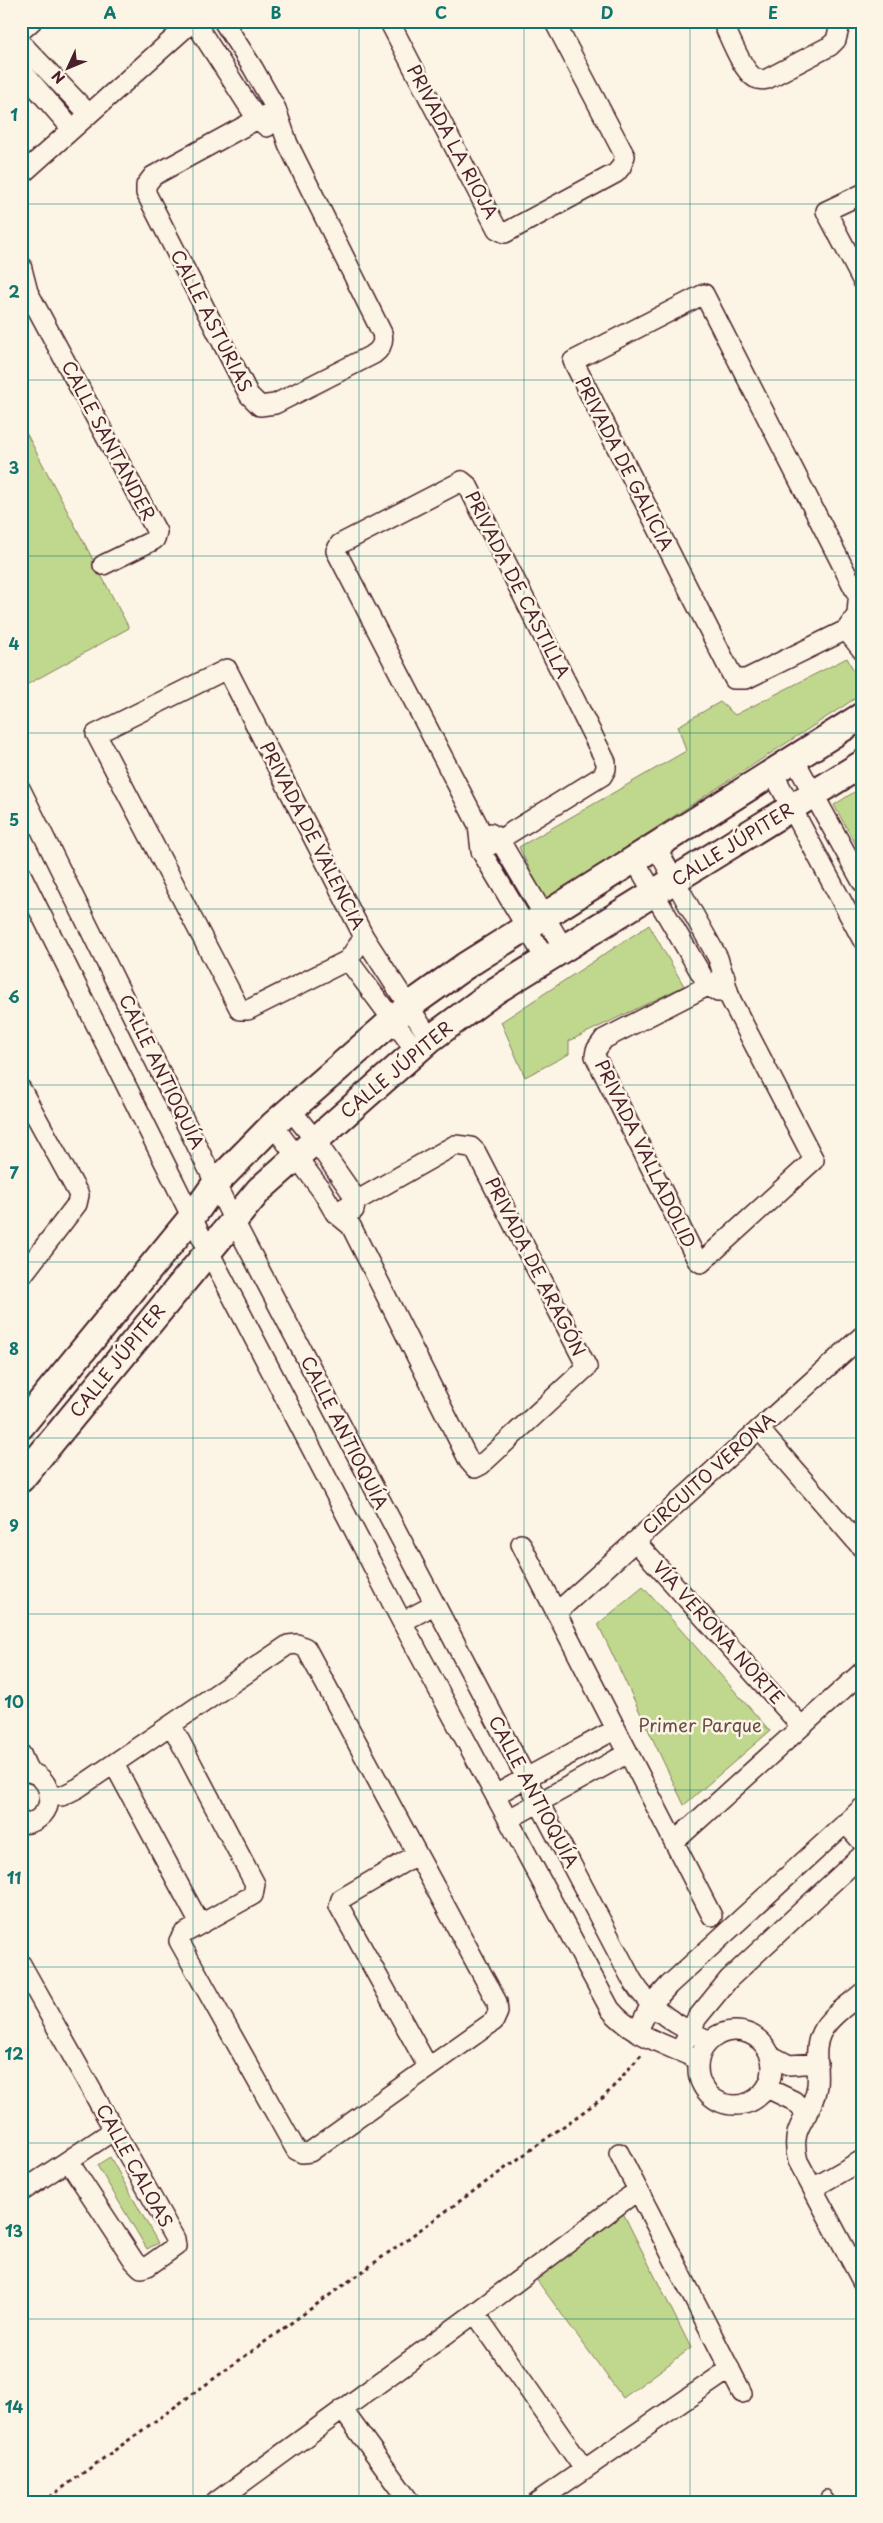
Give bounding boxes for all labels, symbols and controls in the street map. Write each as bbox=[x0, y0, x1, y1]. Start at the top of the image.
text: A bbox=[104, 0, 117, 24]
text: B bbox=[271, 0, 282, 24]
text: C bbox=[435, 0, 447, 24]
text: D bbox=[601, 0, 613, 24]
text: E bbox=[768, 0, 778, 24]
north arrow bbox=[42, 42, 92, 92]
street label: PRIVADA LA RIOJA bbox=[401, 59, 506, 223]
text: N bbox=[47, 66, 70, 89]
text: 1 bbox=[10, 102, 18, 126]
street label: CALLE ASTURIAS bbox=[165, 244, 260, 396]
text: 2 bbox=[8, 279, 20, 303]
street label: CALLE SANTANDER bbox=[56, 355, 163, 525]
street label: PRIVADA DE GALICIA bbox=[570, 372, 681, 555]
text: 3 bbox=[9, 455, 19, 479]
street label: PRIVADA DE CASTILLA bbox=[459, 486, 577, 683]
text: 4 bbox=[9, 631, 20, 655]
street label: PRIVADA DE VALENCIA bbox=[254, 737, 373, 934]
street label: CALLE JÚPITER bbox=[666, 795, 799, 892]
text: 5 bbox=[9, 807, 19, 831]
text: 6 bbox=[8, 984, 20, 1008]
street label: CALLE ANTIOQUÍA bbox=[113, 989, 212, 1153]
street label: CALLE JÚPITER bbox=[334, 1014, 458, 1124]
street label: PRIVADA VALLADOLID bbox=[589, 1055, 704, 1252]
text: 7 bbox=[9, 1160, 19, 1184]
street label: PRIVADA DE ARAGÓN bbox=[479, 1172, 593, 1360]
street label: CALLE JÚPITER bbox=[62, 1297, 171, 1423]
text: 8 bbox=[9, 1336, 19, 1360]
street label: CALLE ANTIOQUÍA bbox=[295, 1351, 396, 1514]
street label: CIRCUITO VERONA bbox=[635, 1406, 781, 1540]
text: 9 bbox=[9, 1513, 19, 1537]
street label: VÍA VERONA NORTE bbox=[647, 1554, 791, 1710]
text: 10 bbox=[4, 1689, 24, 1713]
street label: CALLE ANTIOQUÍA bbox=[483, 1710, 586, 1872]
park label: Primer Parque bbox=[638, 1711, 762, 1738]
text: 11 bbox=[7, 1865, 21, 1889]
text: 12 bbox=[5, 2041, 23, 2065]
street label: CALLE CALOAS bbox=[90, 2099, 180, 2232]
text: 13 bbox=[5, 2218, 23, 2242]
text: 14 bbox=[5, 2394, 23, 2418]

